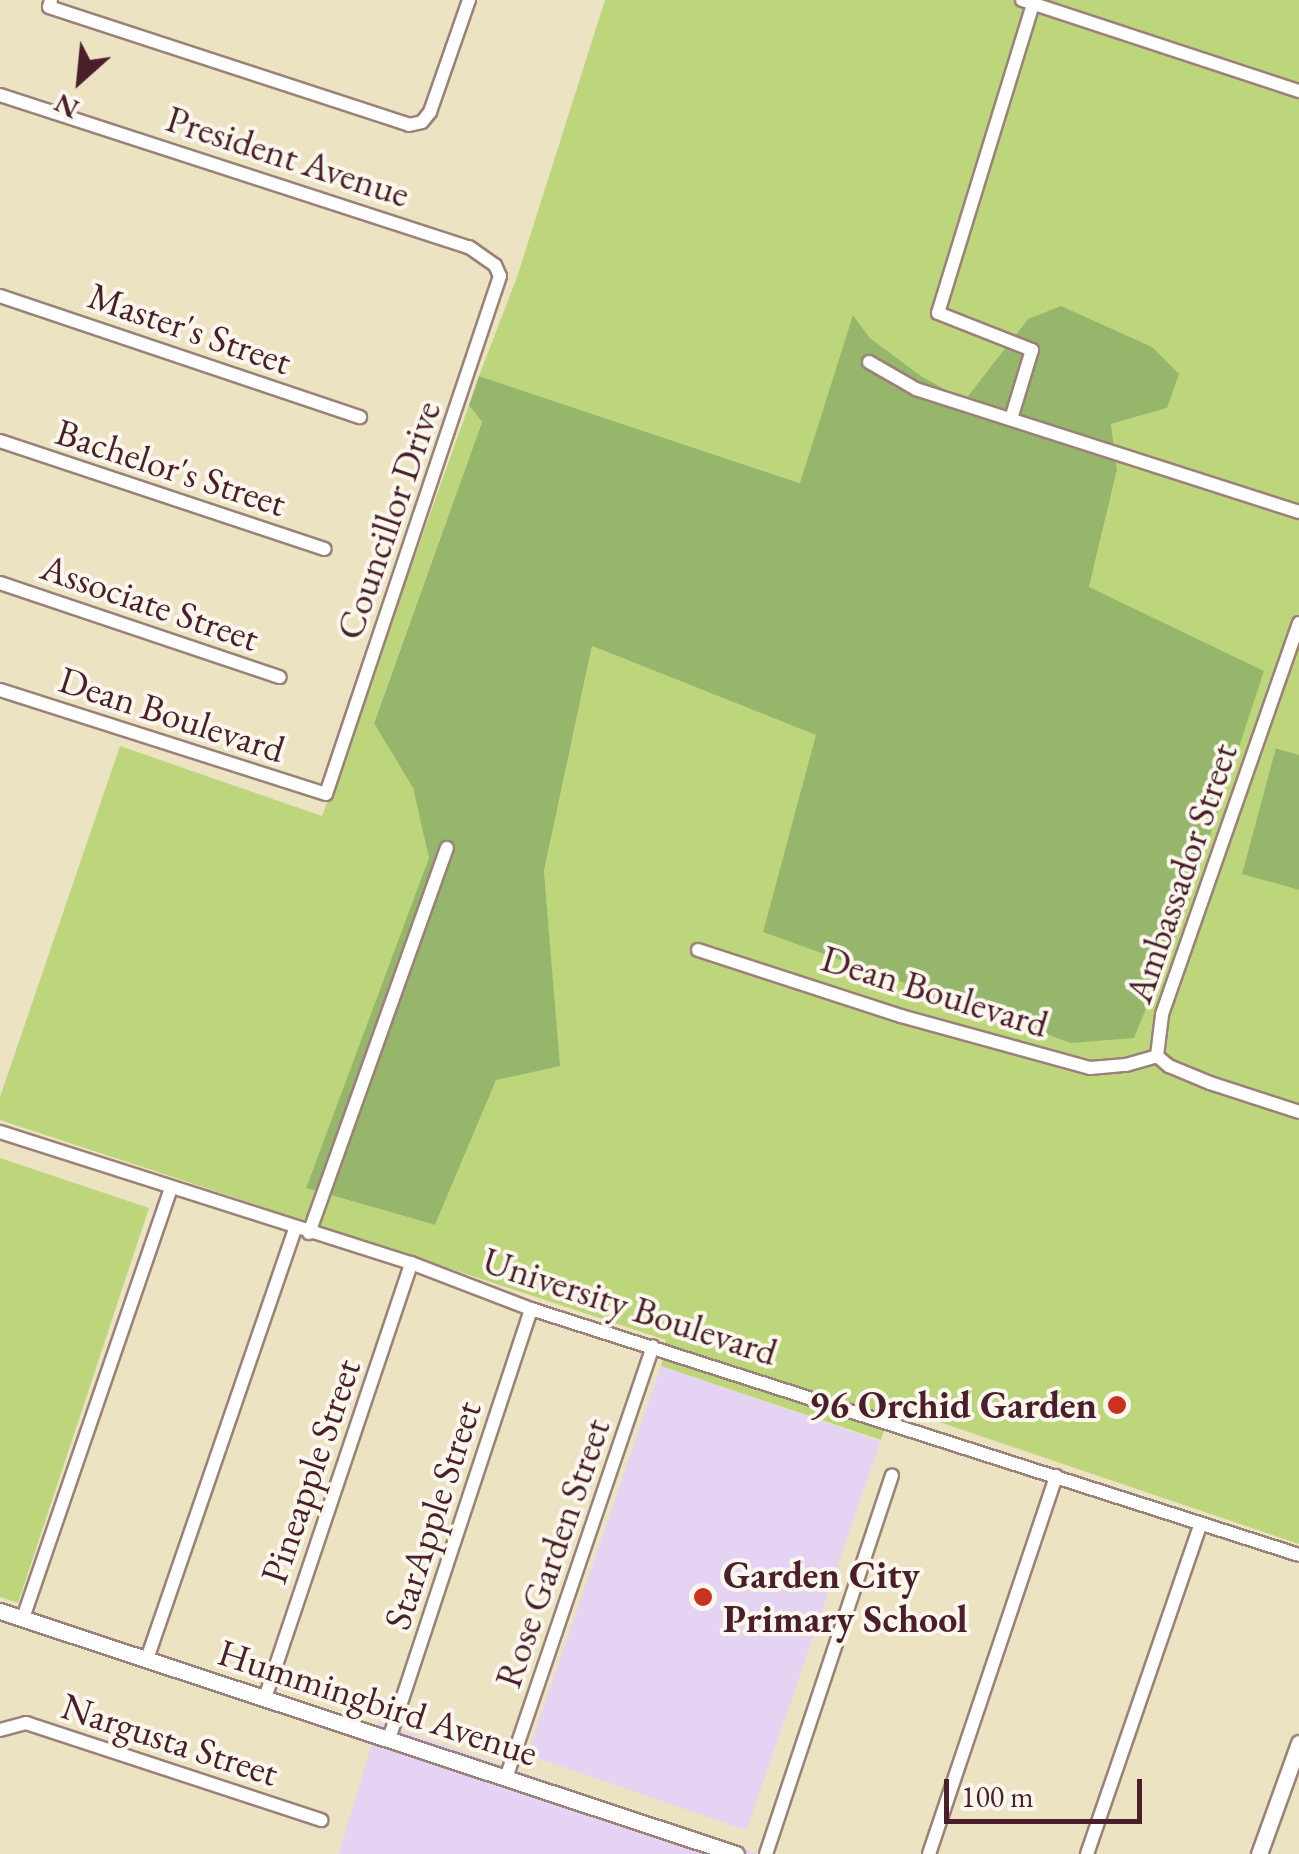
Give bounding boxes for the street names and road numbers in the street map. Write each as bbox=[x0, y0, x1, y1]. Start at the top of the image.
street label: President Avenue bbox=[161, 95, 415, 217]
street label: Master's Street bbox=[83, 272, 297, 384]
street label: Councillor Drive bbox=[326, 395, 450, 645]
street label: Bachelor's Street bbox=[50, 408, 292, 526]
street label: Associate Street bbox=[35, 543, 265, 661]
street label: Dean Boulevard bbox=[53, 656, 291, 772]
street label: Ambassador Street bbox=[1115, 737, 1247, 1009]
street label: Dean Boulevard bbox=[816, 935, 1054, 1047]
street label: University Boulevard bbox=[477, 1237, 783, 1375]
street label: Pineapple Street bbox=[250, 1353, 370, 1589]
street label: StarApple Street bbox=[374, 1395, 490, 1635]
street label: Rose Garden Street bbox=[485, 1413, 619, 1693]
street label: Hummingbird Avenue bbox=[212, 1629, 544, 1775]
street label: Nargusta Street bbox=[56, 1683, 284, 1795]

